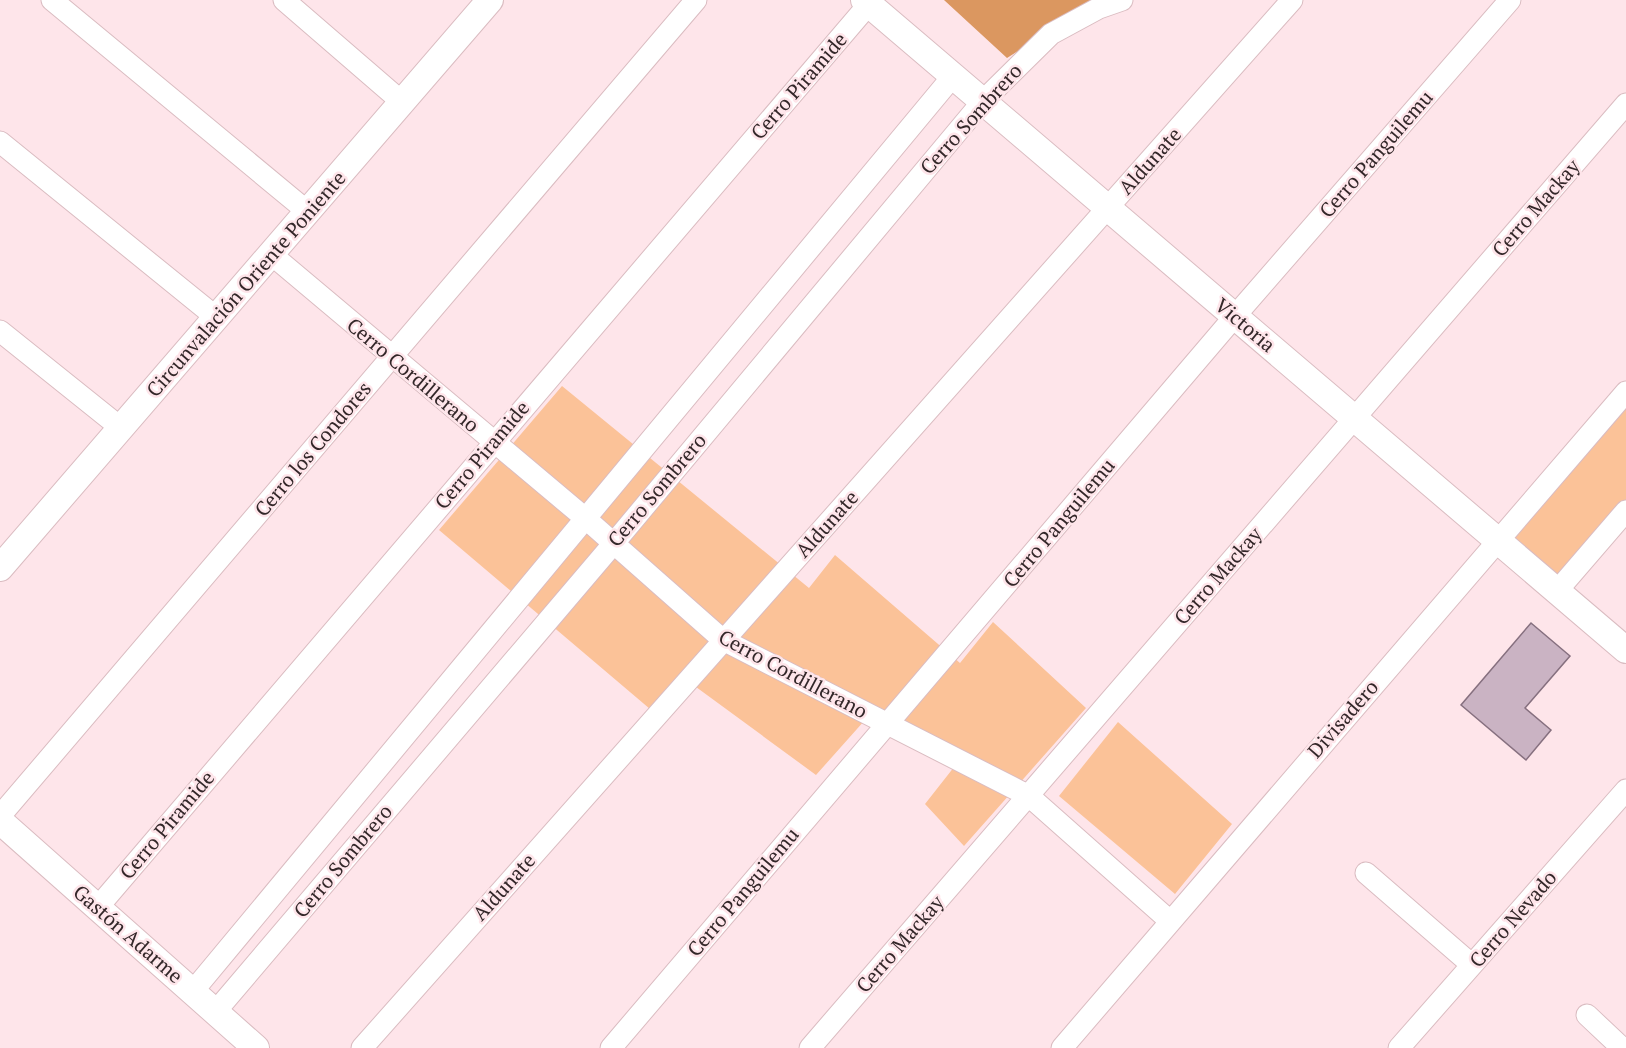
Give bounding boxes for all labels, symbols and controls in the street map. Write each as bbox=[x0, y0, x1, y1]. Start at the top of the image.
street label: Cerro Piramide bbox=[745, 26, 853, 145]
street label: Cerro Sombrero bbox=[914, 58, 1028, 180]
street label: Cerro Panguilemu bbox=[1313, 84, 1438, 223]
street label: Aldunate bbox=[1112, 121, 1187, 200]
street label: Cerro Mackay bbox=[1486, 152, 1586, 262]
street label: Circunvalación Oriente Poniente bbox=[140, 165, 351, 402]
street label: Victoria bbox=[1209, 291, 1281, 358]
street label: Cerro Cordillerano bbox=[342, 311, 485, 438]
street label: Cerro los Condores bbox=[248, 376, 377, 522]
street label: Cerro Piramide bbox=[428, 395, 535, 515]
street label: Cerro Sombrero bbox=[601, 427, 712, 552]
street label: Cerro Panguilemu bbox=[997, 453, 1121, 593]
street label: Aldunate bbox=[789, 484, 864, 563]
street label: Cerro Mackay bbox=[1168, 520, 1268, 630]
street label: Cerro Cordillerano bbox=[714, 623, 872, 724]
street label: Divisadero bbox=[1301, 674, 1384, 763]
street label: Cerro Piramide bbox=[113, 765, 220, 885]
street label: Cerro Sombrero bbox=[287, 798, 398, 923]
street label: Cerro Panguilemu bbox=[681, 822, 805, 962]
street label: Aldunate bbox=[466, 847, 541, 926]
street label: Cerro Nevado bbox=[1463, 864, 1562, 973]
street label: Gastón Adarme bbox=[68, 878, 189, 989]
street label: Cerro Mackay bbox=[850, 888, 950, 998]

